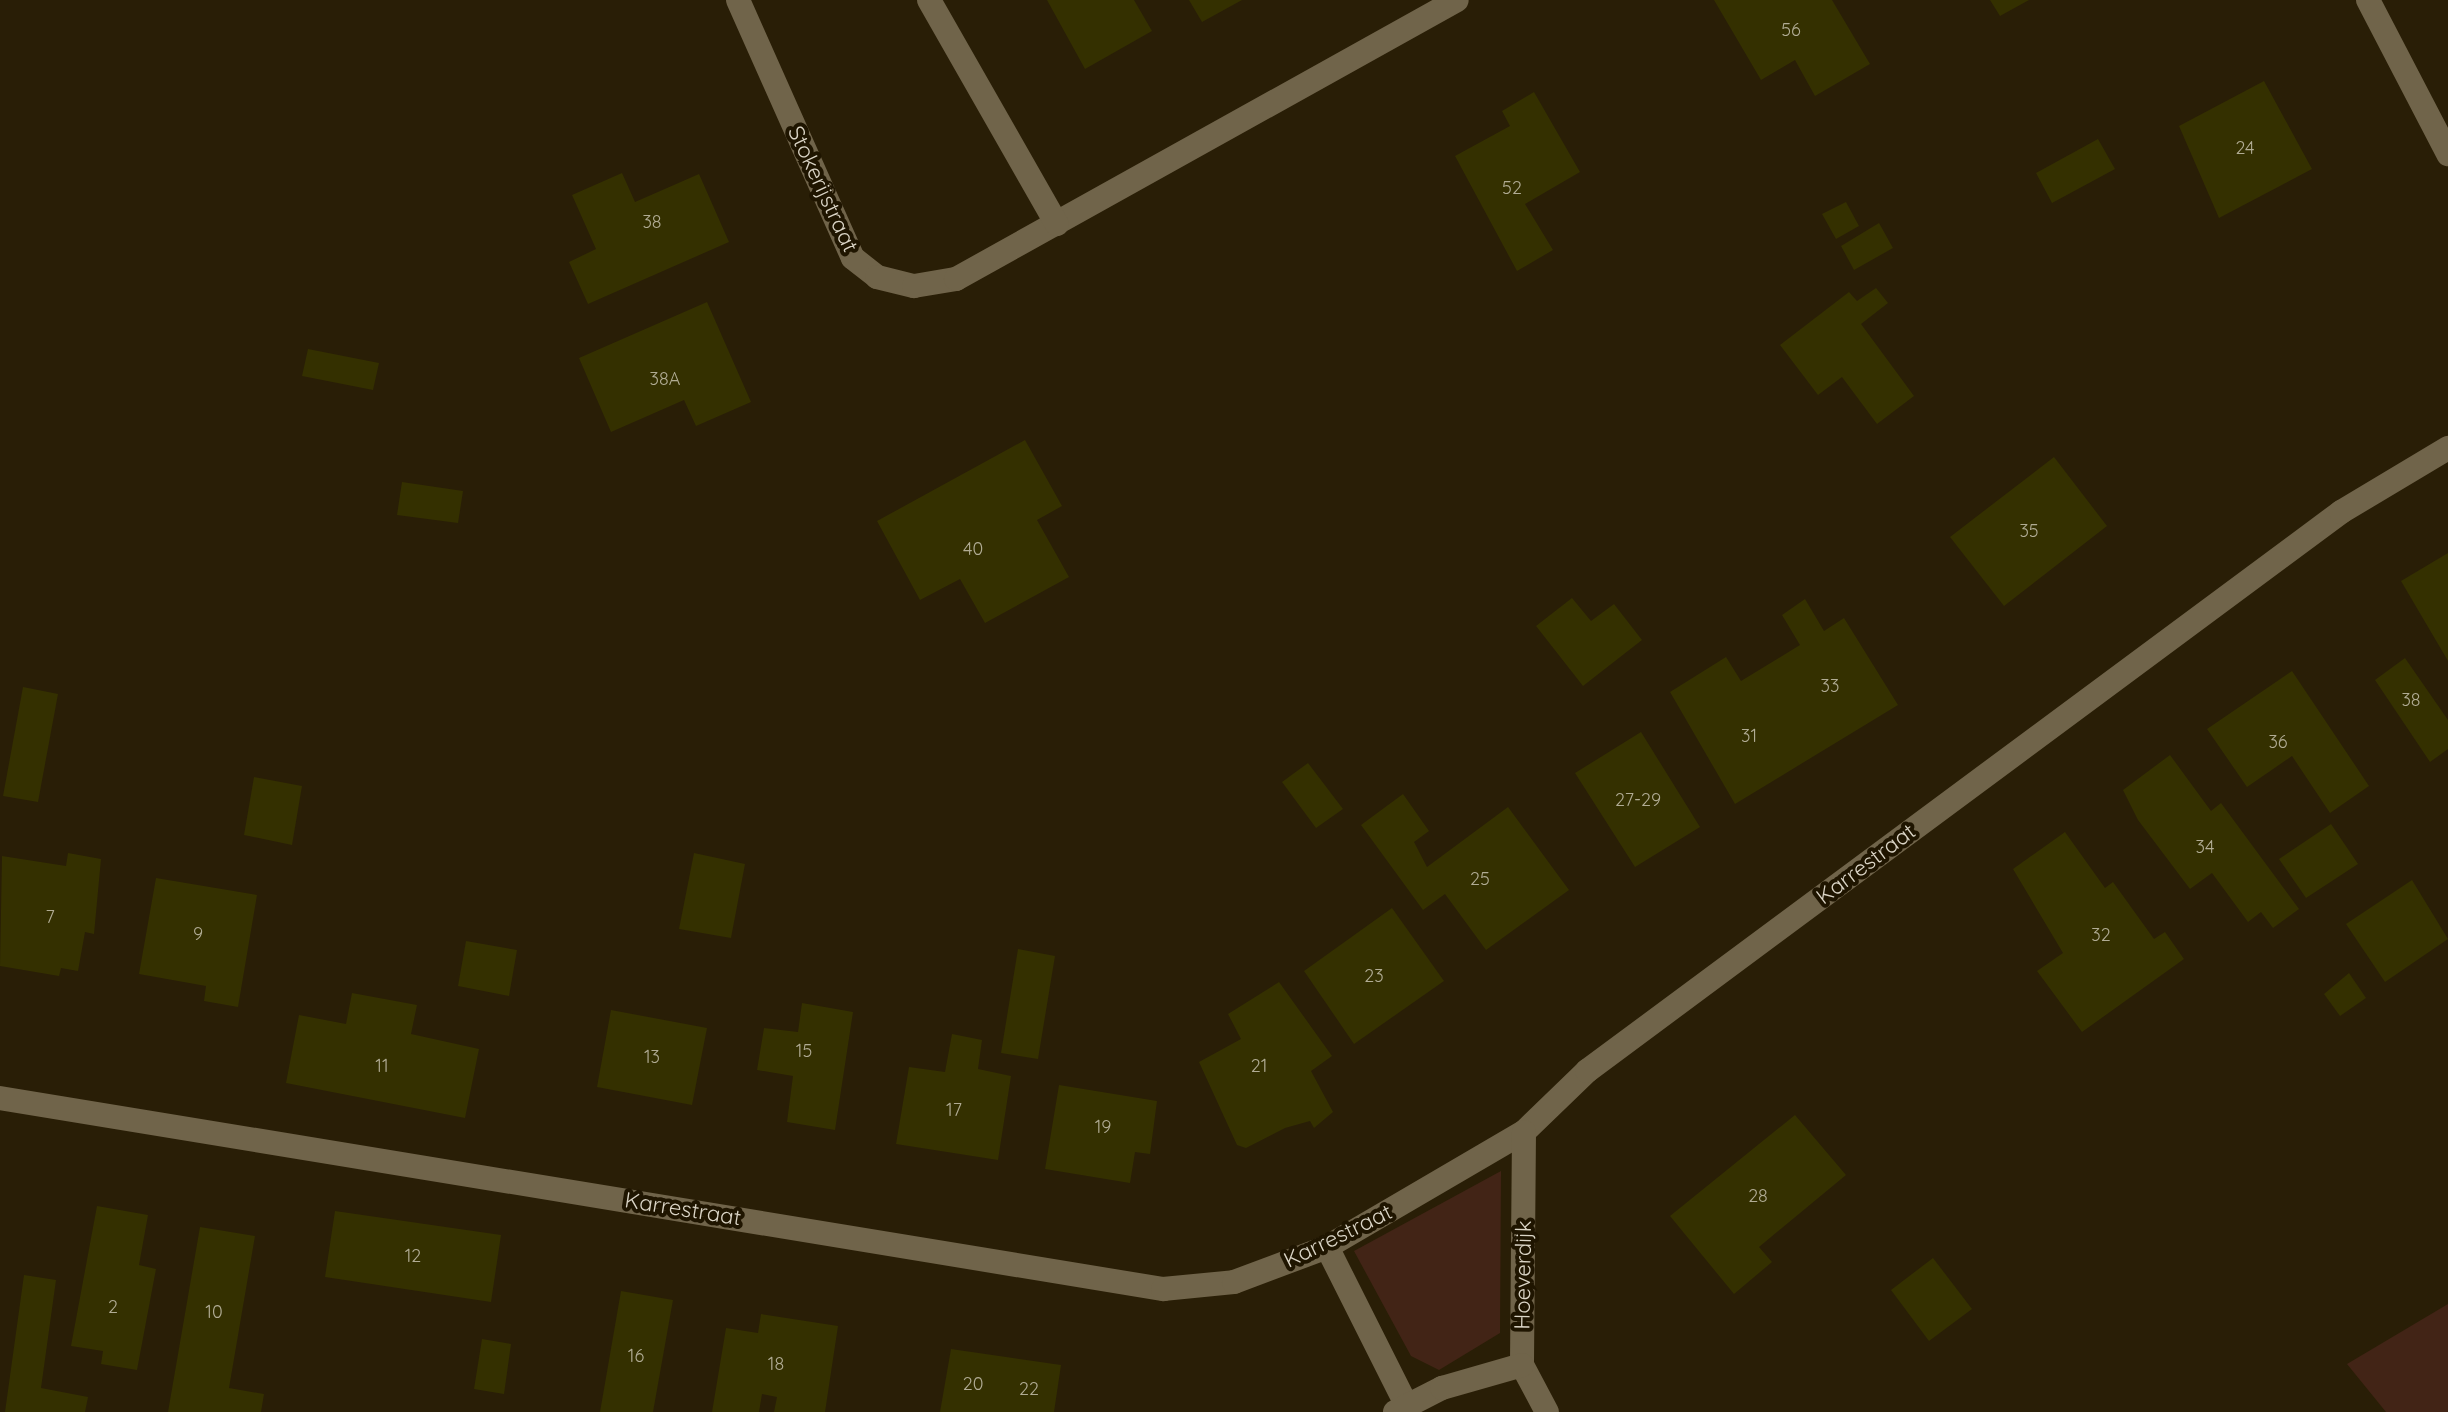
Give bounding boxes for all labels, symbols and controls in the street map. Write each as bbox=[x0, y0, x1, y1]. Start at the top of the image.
house number: 56 bbox=[1781, 19, 1801, 41]
street label: Stokerijstraat bbox=[782, 122, 864, 256]
house number: 24 bbox=[2235, 137, 2255, 159]
house number: 52 bbox=[1502, 177, 1522, 199]
house number: 38 bbox=[642, 211, 662, 233]
house number: 38A bbox=[650, 368, 680, 390]
house number: 35 bbox=[2019, 520, 2039, 542]
house number: 40 bbox=[963, 538, 983, 560]
house number: 33 bbox=[1821, 675, 1839, 697]
house number: 38 bbox=[2401, 689, 2421, 711]
house number: 31 bbox=[1741, 725, 1757, 747]
house number: 36 bbox=[2268, 731, 2288, 753]
house number: 27-29 bbox=[1615, 789, 1661, 811]
street label: Karrestraat bbox=[1811, 818, 1921, 910]
house number: 34 bbox=[2196, 836, 2214, 858]
house number: 25 bbox=[1470, 868, 1490, 890]
house number: 7 bbox=[45, 906, 55, 928]
house number: 9 bbox=[193, 923, 203, 945]
house number: 32 bbox=[2091, 924, 2111, 946]
house number: 23 bbox=[1364, 965, 1384, 987]
house number: 15 bbox=[796, 1040, 812, 1062]
house number: 13 bbox=[644, 1046, 660, 1068]
house number: 11 bbox=[375, 1055, 389, 1077]
house number: 21 bbox=[1251, 1055, 1267, 1077]
house number: 17 bbox=[946, 1099, 962, 1121]
house number: 19 bbox=[1095, 1116, 1111, 1138]
house number: 28 bbox=[1748, 1185, 1768, 1207]
street label: Karrestraat bbox=[623, 1187, 743, 1231]
street label: Karrestraat bbox=[1279, 1198, 1397, 1274]
street label: Hoeverdijk bbox=[1509, 1220, 1537, 1330]
house number: 12 bbox=[405, 1245, 421, 1267]
house number: 2 bbox=[108, 1296, 118, 1318]
house number: 10 bbox=[205, 1301, 223, 1323]
house number: 16 bbox=[628, 1345, 644, 1367]
house number: 18 bbox=[768, 1353, 784, 1375]
house number: 20 bbox=[963, 1373, 983, 1395]
house number: 22 bbox=[1019, 1378, 1039, 1400]

